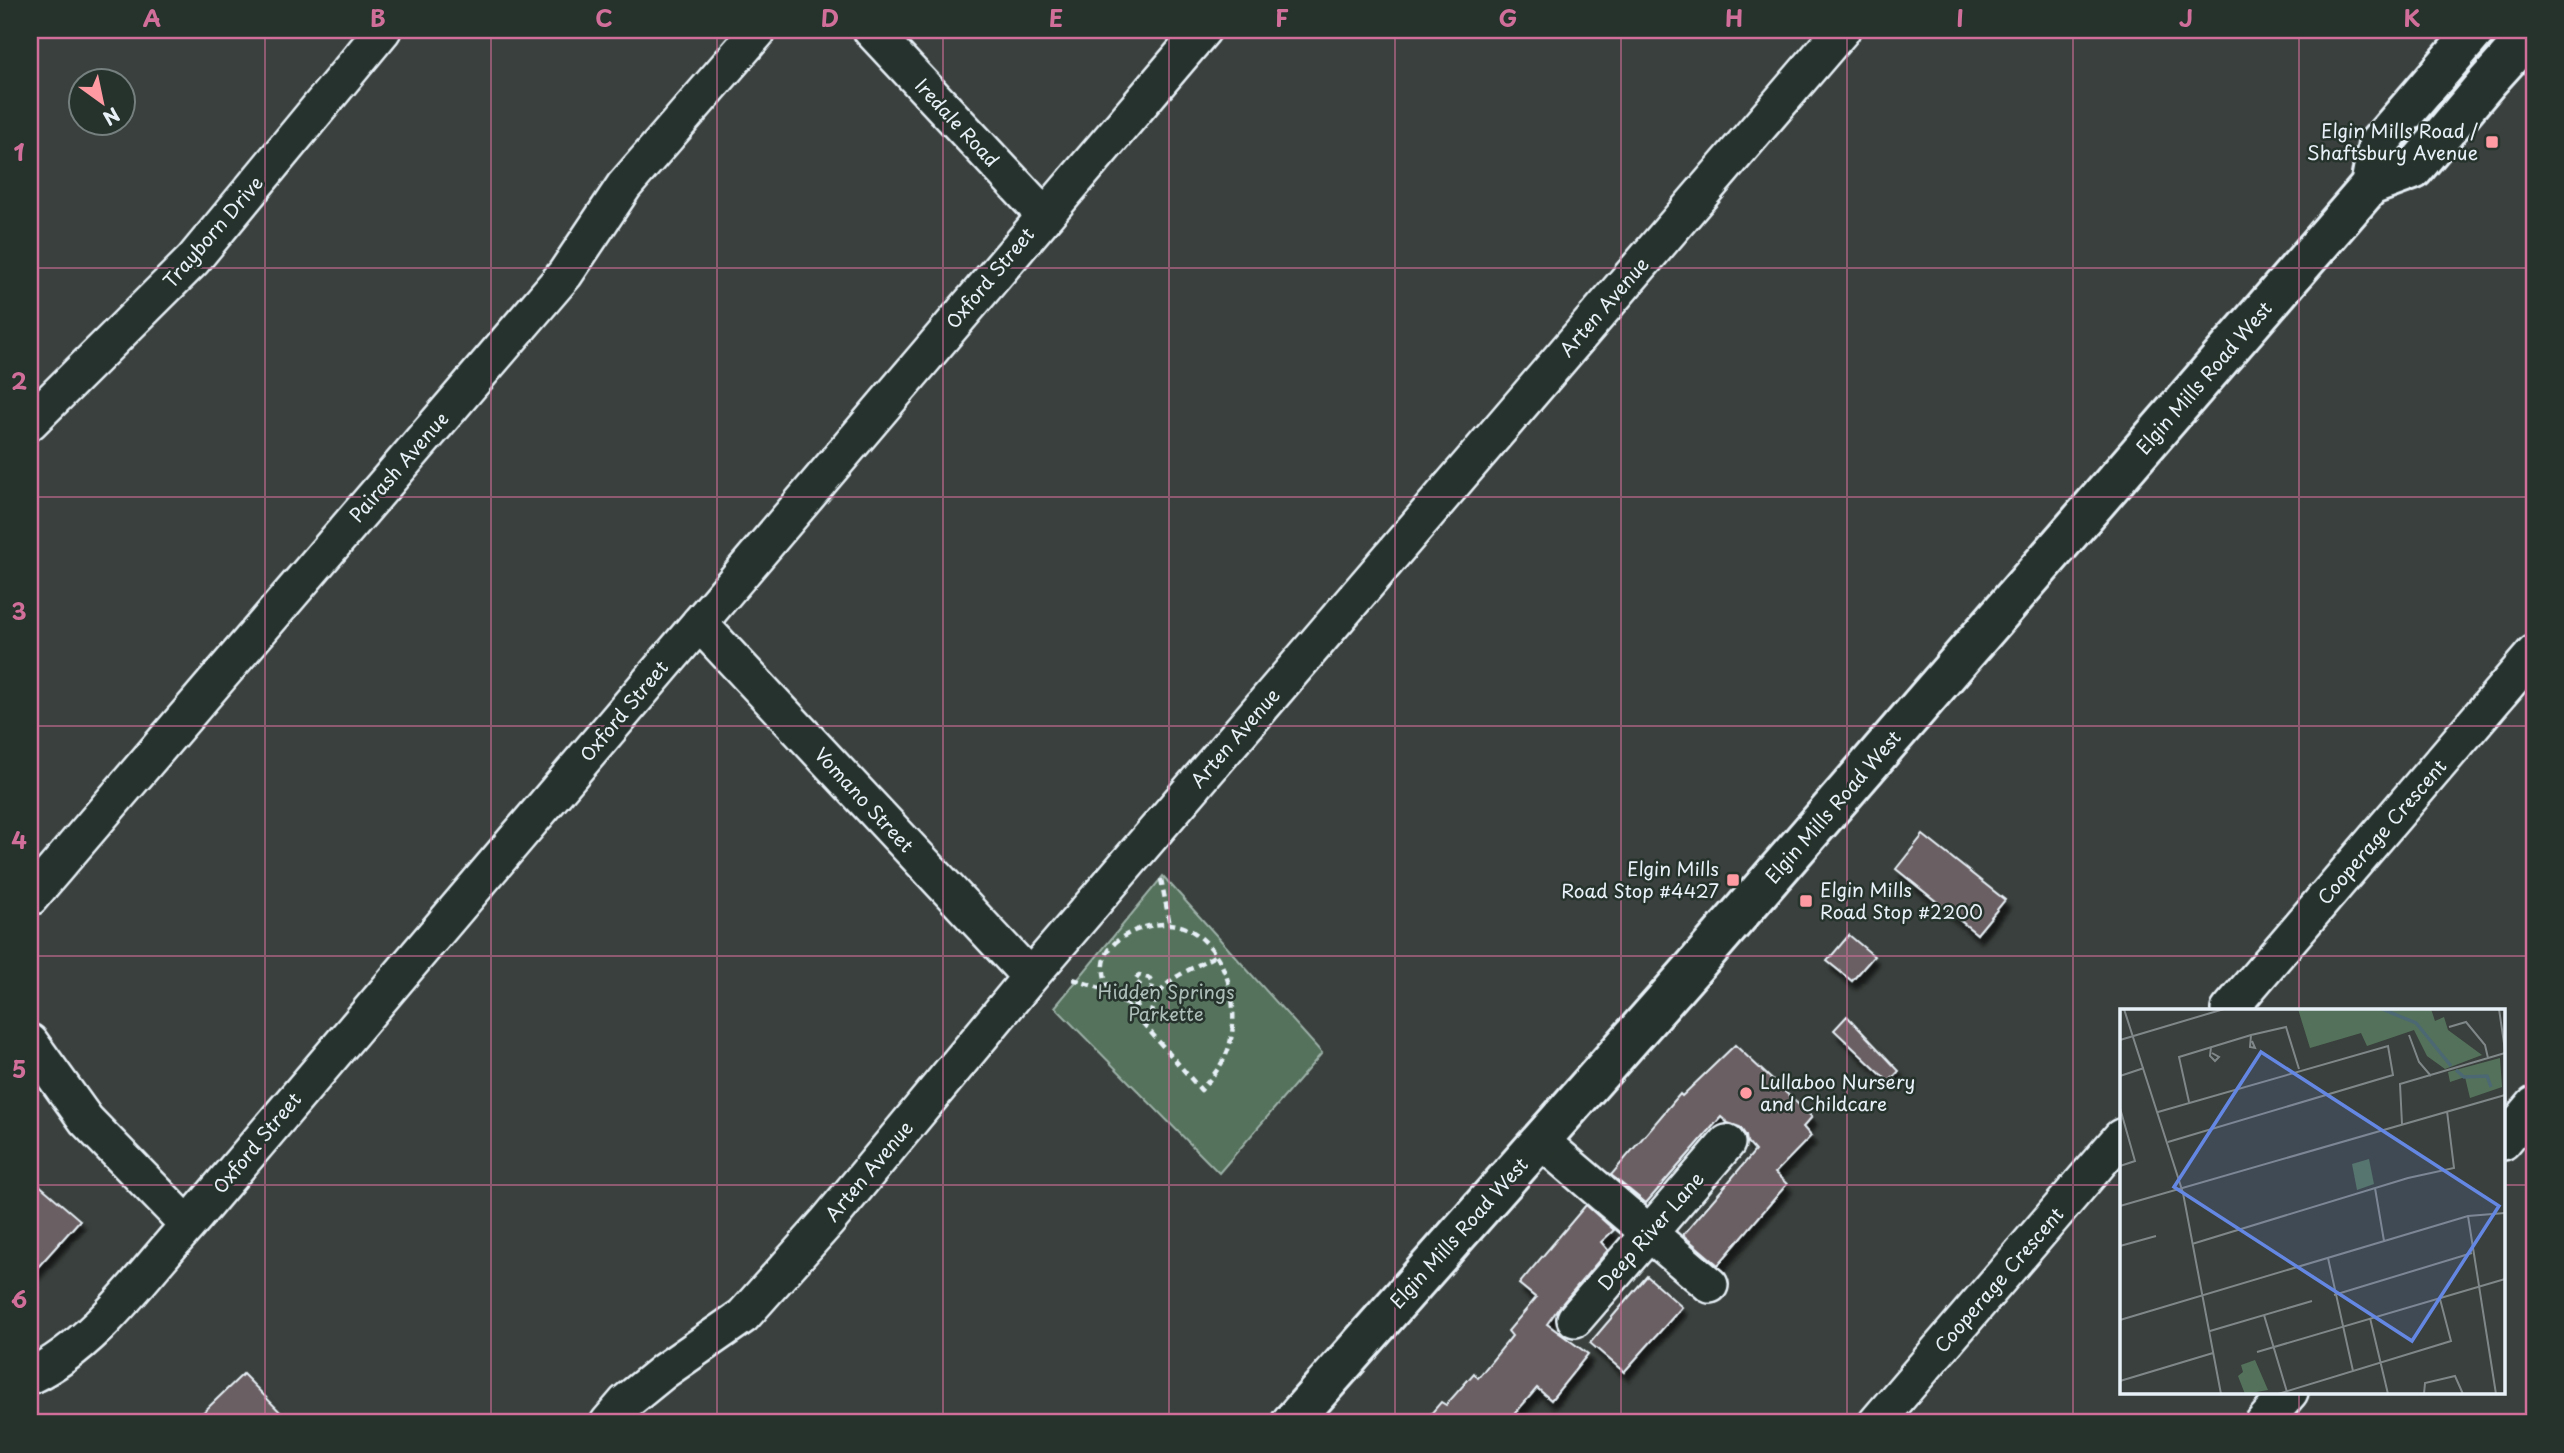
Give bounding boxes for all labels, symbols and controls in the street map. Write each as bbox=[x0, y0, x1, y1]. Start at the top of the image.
text: A bbox=[143, 0, 161, 35]
text: B bbox=[370, 0, 386, 35]
text: C bbox=[595, 0, 613, 35]
text: D bbox=[821, 0, 839, 35]
text: E bbox=[1049, 0, 1063, 35]
text: F bbox=[1275, 0, 1289, 35]
text: G bbox=[1499, 0, 1517, 35]
text: H bbox=[1725, 0, 1743, 35]
text: I bbox=[1956, 0, 1964, 35]
text: J bbox=[2179, 0, 2193, 35]
text: K bbox=[2404, 0, 2421, 35]
north arrow bbox=[66, 66, 136, 136]
street label: Iredale Road bbox=[909, 72, 1006, 173]
text: N bbox=[98, 101, 126, 133]
place label: Elgin Mills Road / Shaftsbury Avenue bbox=[2307, 116, 2478, 166]
text: 1 bbox=[14, 134, 25, 169]
marker: Elgin Mills Road / Shaftsbury Avenue bbox=[2484, 134, 2500, 150]
street label: Trayborn Drive bbox=[156, 169, 269, 293]
street label: Oxford Street bbox=[938, 220, 1040, 334]
street label: Arten Avenue bbox=[1552, 250, 1654, 362]
street label: Elgin Mills Road West bbox=[2129, 294, 2278, 460]
text: 2 bbox=[11, 363, 27, 398]
street label: Pairash Avenue bbox=[342, 405, 454, 528]
text: 3 bbox=[11, 593, 27, 628]
street label: Oxford Street bbox=[572, 653, 674, 767]
street label: Arten Avenue bbox=[1183, 681, 1285, 793]
street label: Elgin Mills Road West bbox=[1758, 723, 1907, 889]
street label: Vomano Street bbox=[809, 741, 921, 858]
street label: Cooperage Crescent bbox=[2310, 752, 2453, 910]
text: 4 bbox=[11, 822, 27, 857]
place label: Elgin Mills Road Stop #4427 bbox=[1561, 854, 1719, 904]
marker: Elgin Mills Road Stop #4427 bbox=[1725, 872, 1741, 888]
place label: Elgin Mills Road Stop #2200 bbox=[1820, 875, 1983, 925]
marker: Elgin Mills Road Stop #2200 bbox=[1798, 893, 1814, 909]
park label: Hidden Springs Parkette bbox=[1097, 977, 1235, 1027]
inset map bbox=[2120, 1009, 2504, 1394]
text: 5 bbox=[12, 1051, 26, 1086]
place label: Lullaboo Nursery and Childcare bbox=[1760, 1067, 1915, 1117]
street label: Oxford Street bbox=[205, 1085, 307, 1199]
marker: Lullaboo Nursery and Childcare bbox=[1738, 1085, 1754, 1101]
street label: Arten Avenue bbox=[818, 1114, 919, 1227]
street label: Elgin Mills Road West bbox=[1383, 1150, 1534, 1314]
street label: Deep River Lane bbox=[1591, 1165, 1710, 1296]
street label: Cooperage Crescent bbox=[1927, 1200, 2070, 1358]
text: 6 bbox=[11, 1281, 27, 1316]

